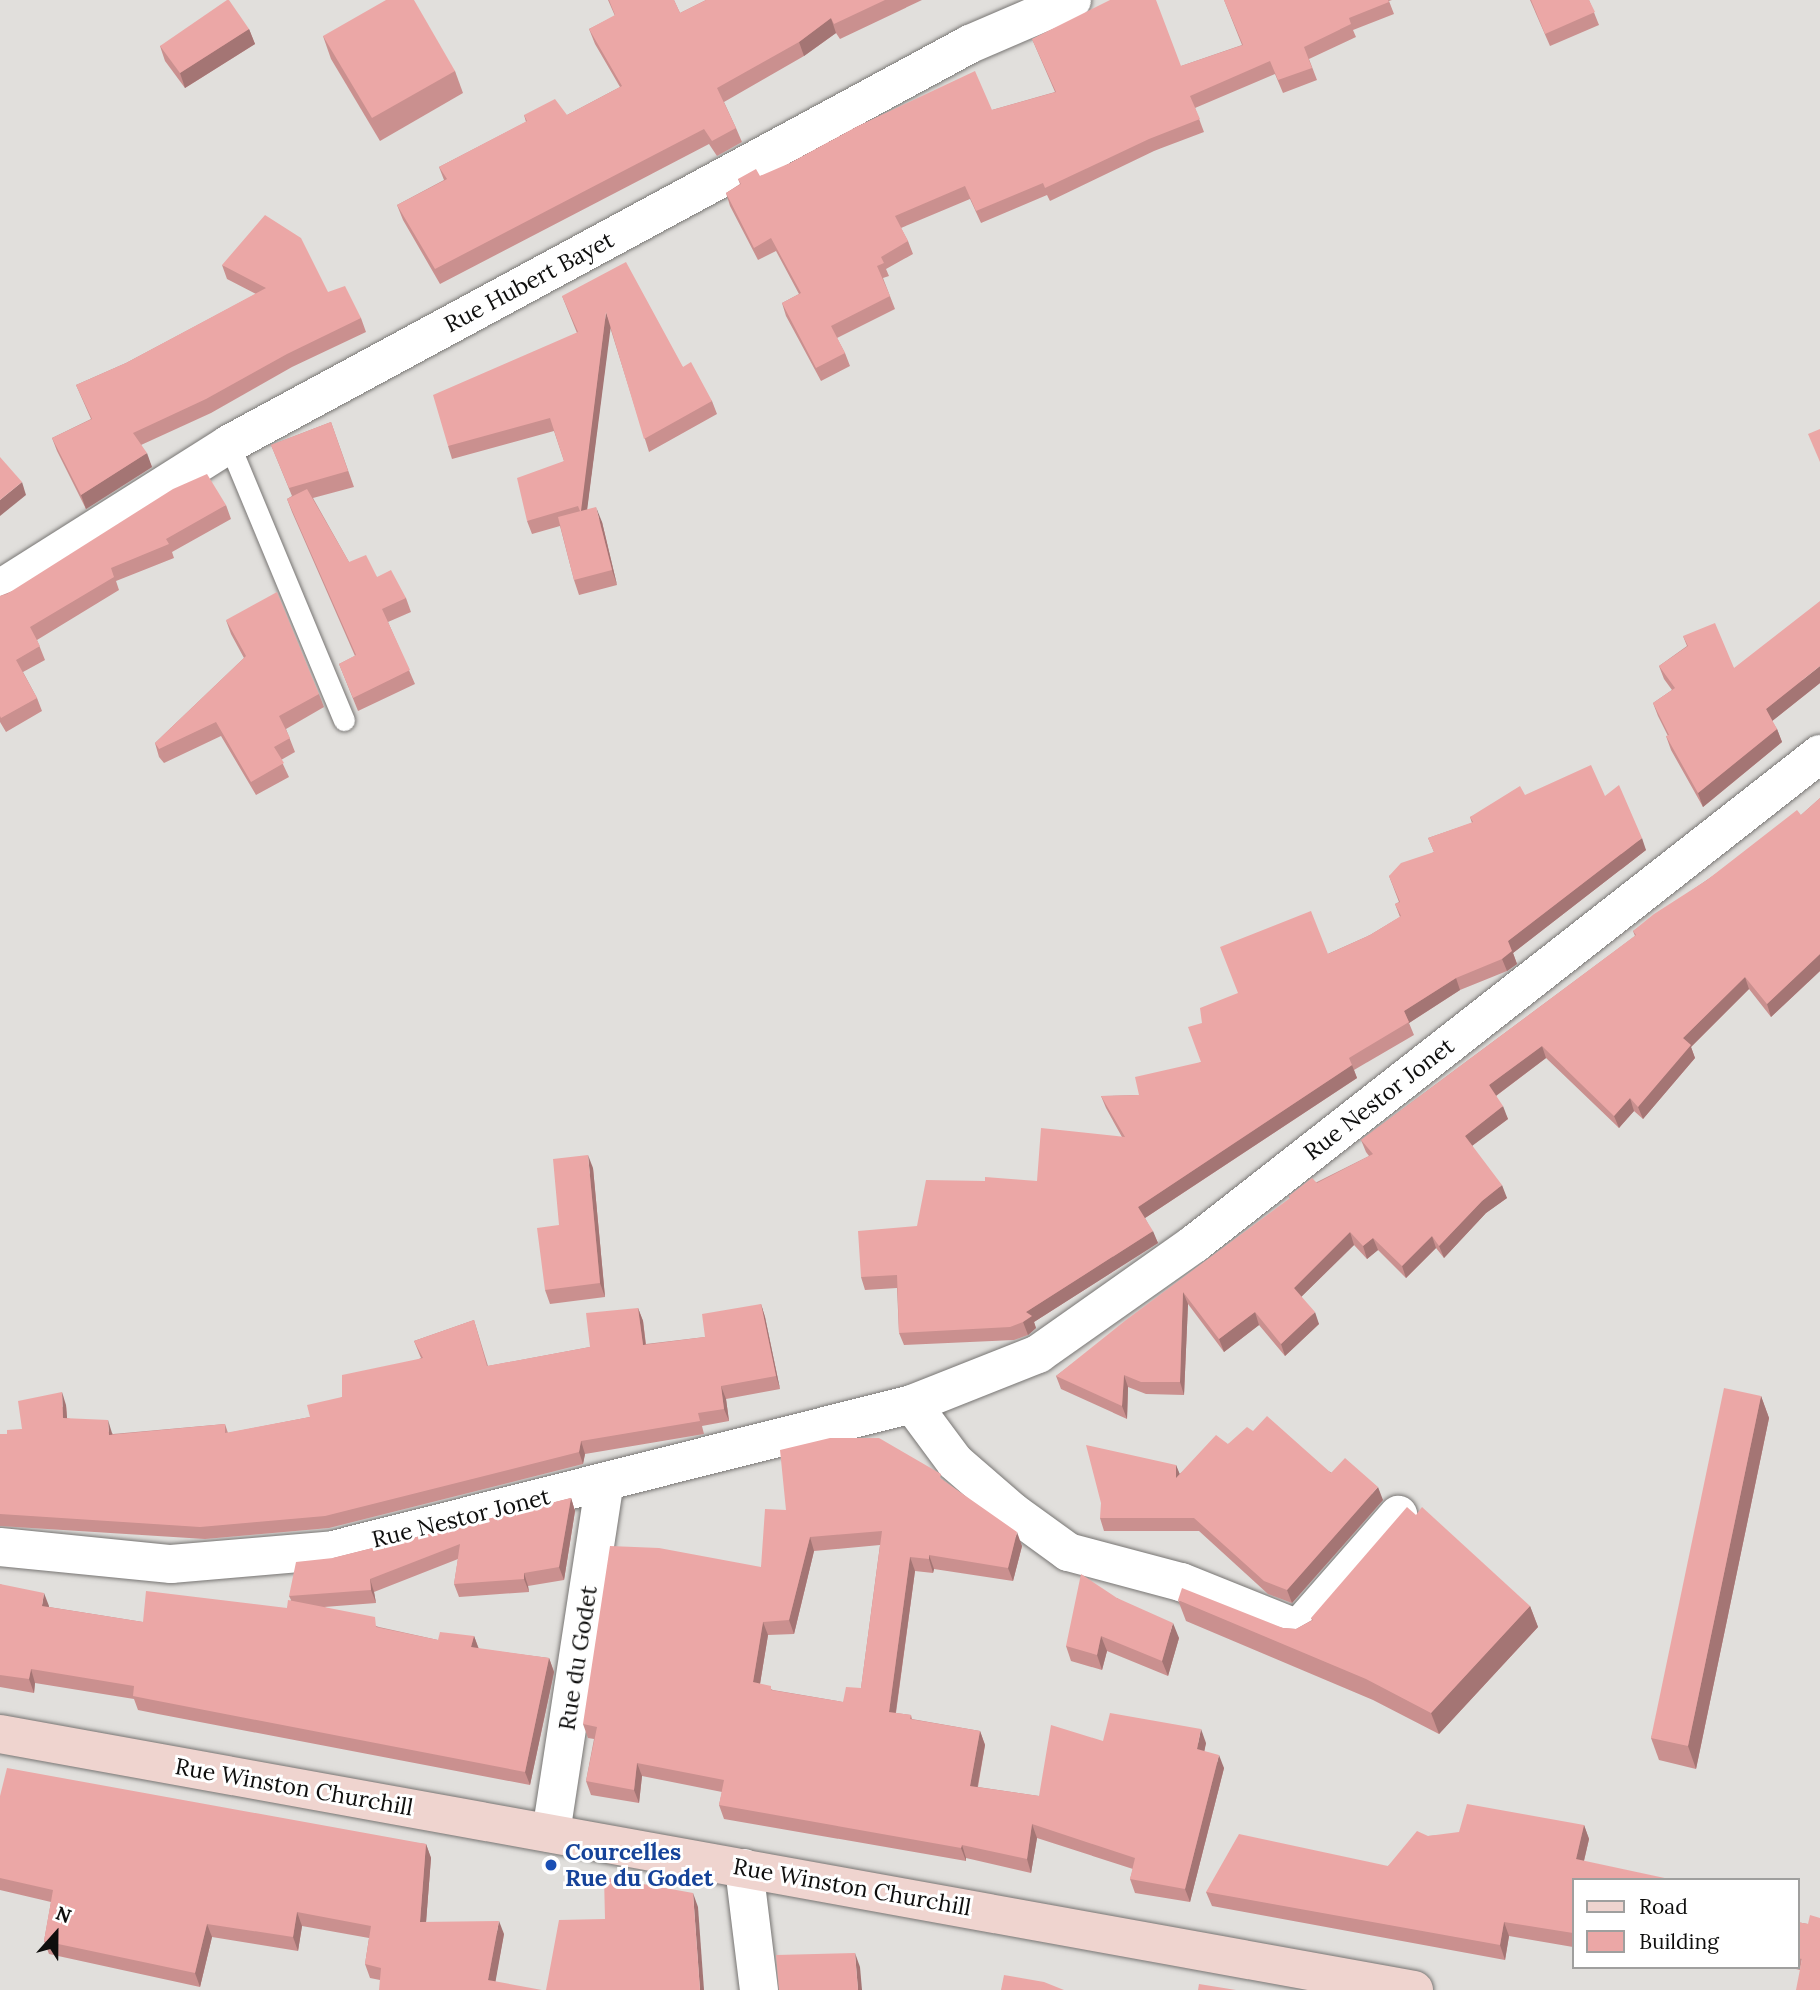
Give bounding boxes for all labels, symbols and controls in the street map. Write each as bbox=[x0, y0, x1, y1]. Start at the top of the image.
street label: Rue Hubert Bayet bbox=[440, 226, 618, 338]
street label: Rue Nestor Jonet bbox=[1299, 1032, 1459, 1166]
street label: Rue Nestor Jonet bbox=[369, 1483, 553, 1553]
street label: Rue du Godet bbox=[553, 1584, 603, 1732]
street label: Rue Winston Churchill bbox=[173, 1752, 415, 1822]
place label: Courcelles Rue du Godet bbox=[565, 1838, 713, 1892]
street label: Rue Winston Churchill bbox=[731, 1852, 973, 1922]
marker: Courcelles Rue du Godet bbox=[543, 1857, 559, 1873]
legend bbox=[1572, 1878, 1799, 1969]
text: Road bbox=[1639, 1893, 1688, 1920]
north arrow bbox=[21, 1899, 91, 1969]
text: N bbox=[52, 1901, 75, 1928]
text: Building bbox=[1639, 1928, 1719, 1955]

